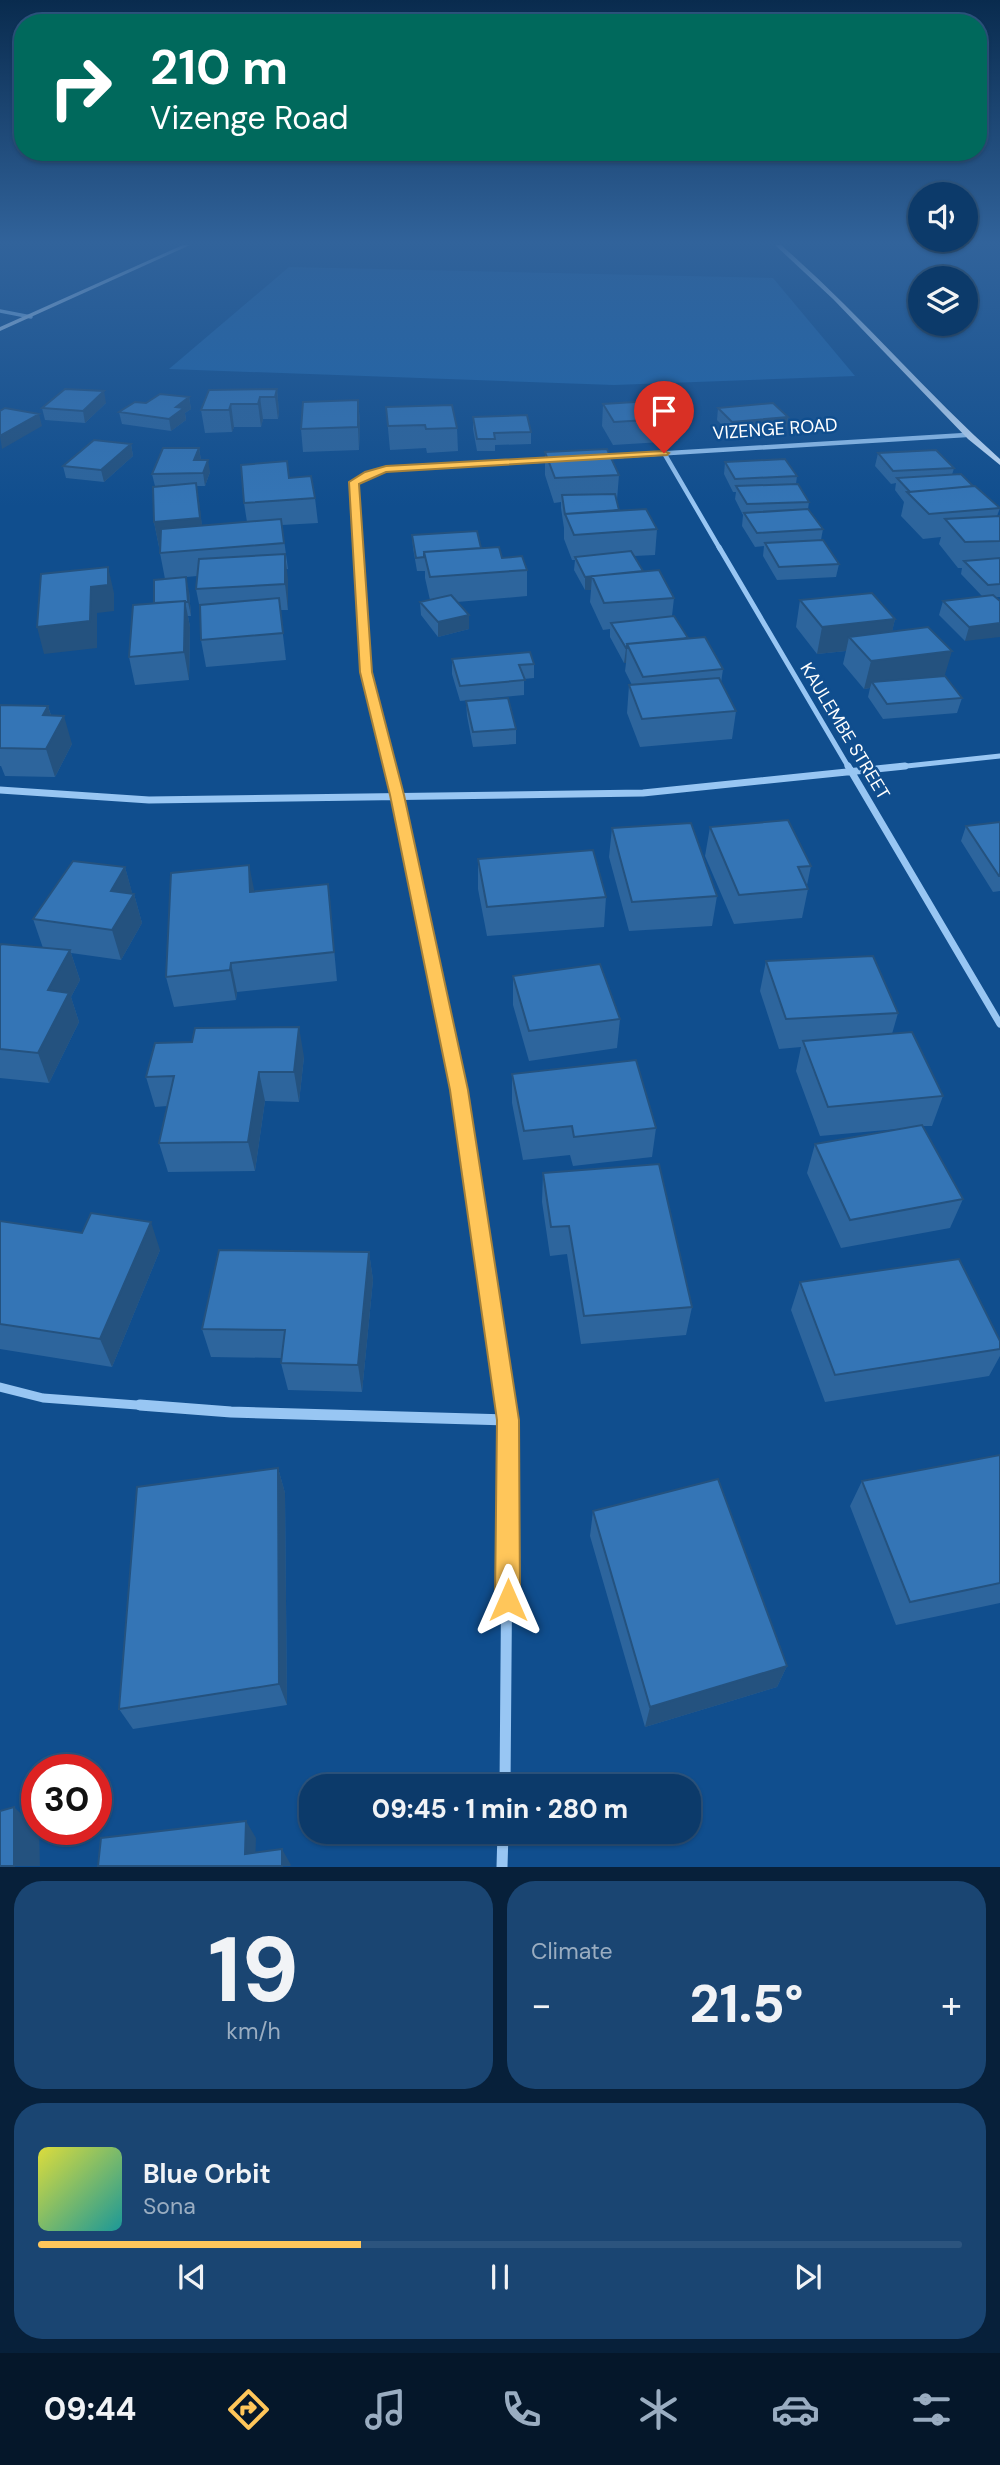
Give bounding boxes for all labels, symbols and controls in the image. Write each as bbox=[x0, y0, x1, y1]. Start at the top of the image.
text: 210 m bbox=[150, 35, 288, 99]
icon: right bbox=[35, 42, 126, 133]
text: Vizenge Road bbox=[150, 97, 349, 139]
map controls bbox=[908, 182, 978, 336]
button: sound bbox=[908, 182, 978, 252]
button: layers bbox=[908, 266, 978, 336]
pin bbox=[634, 381, 694, 453]
icon: arrive bbox=[645, 392, 683, 430]
street label: VIZENGE ROAD bbox=[712, 413, 838, 445]
street label: KAULEMBE STREET bbox=[795, 658, 895, 804]
position arrow bbox=[471, 1563, 545, 1637]
speed limit sign: 30 bbox=[21, 1754, 112, 1845]
text: 09:45 · 1 min · 280 m bbox=[372, 1792, 628, 1826]
text: 19 bbox=[208, 1911, 299, 2029]
text: Climate bbox=[531, 1936, 613, 1966]
text: 21.5° bbox=[689, 1970, 804, 2038]
text: − bbox=[531, 1980, 552, 2030]
text: + bbox=[941, 1980, 962, 2030]
text: km/h bbox=[226, 2016, 281, 2046]
text: Blue Orbit bbox=[143, 2157, 271, 2191]
text: Sona bbox=[143, 2191, 196, 2221]
icon: previous bbox=[173, 2258, 211, 2296]
icon: pause bbox=[481, 2258, 519, 2296]
icon: next bbox=[789, 2258, 827, 2296]
icon: directions bbox=[224, 2385, 273, 2434]
icon: music bbox=[361, 2385, 410, 2434]
icon: phone bbox=[497, 2385, 546, 2434]
icon: climate bbox=[634, 2385, 683, 2434]
icon: car bbox=[771, 2385, 820, 2434]
icon: filters bbox=[907, 2385, 956, 2434]
text: 09:44 bbox=[44, 2388, 136, 2430]

